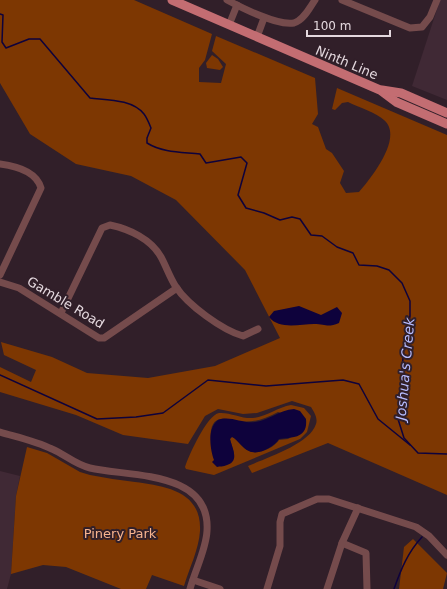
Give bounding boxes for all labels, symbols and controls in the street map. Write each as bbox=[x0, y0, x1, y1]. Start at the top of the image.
scale bar bbox=[307, 12, 390, 38]
text: 100 m bbox=[313, 19, 351, 33]
street label: Ninth Line bbox=[313, 43, 380, 82]
street label: Gamble Road bbox=[24, 274, 107, 331]
water label: Joshua's Creek bbox=[392, 316, 418, 424]
park label: Pinery Park bbox=[84, 526, 157, 541]

